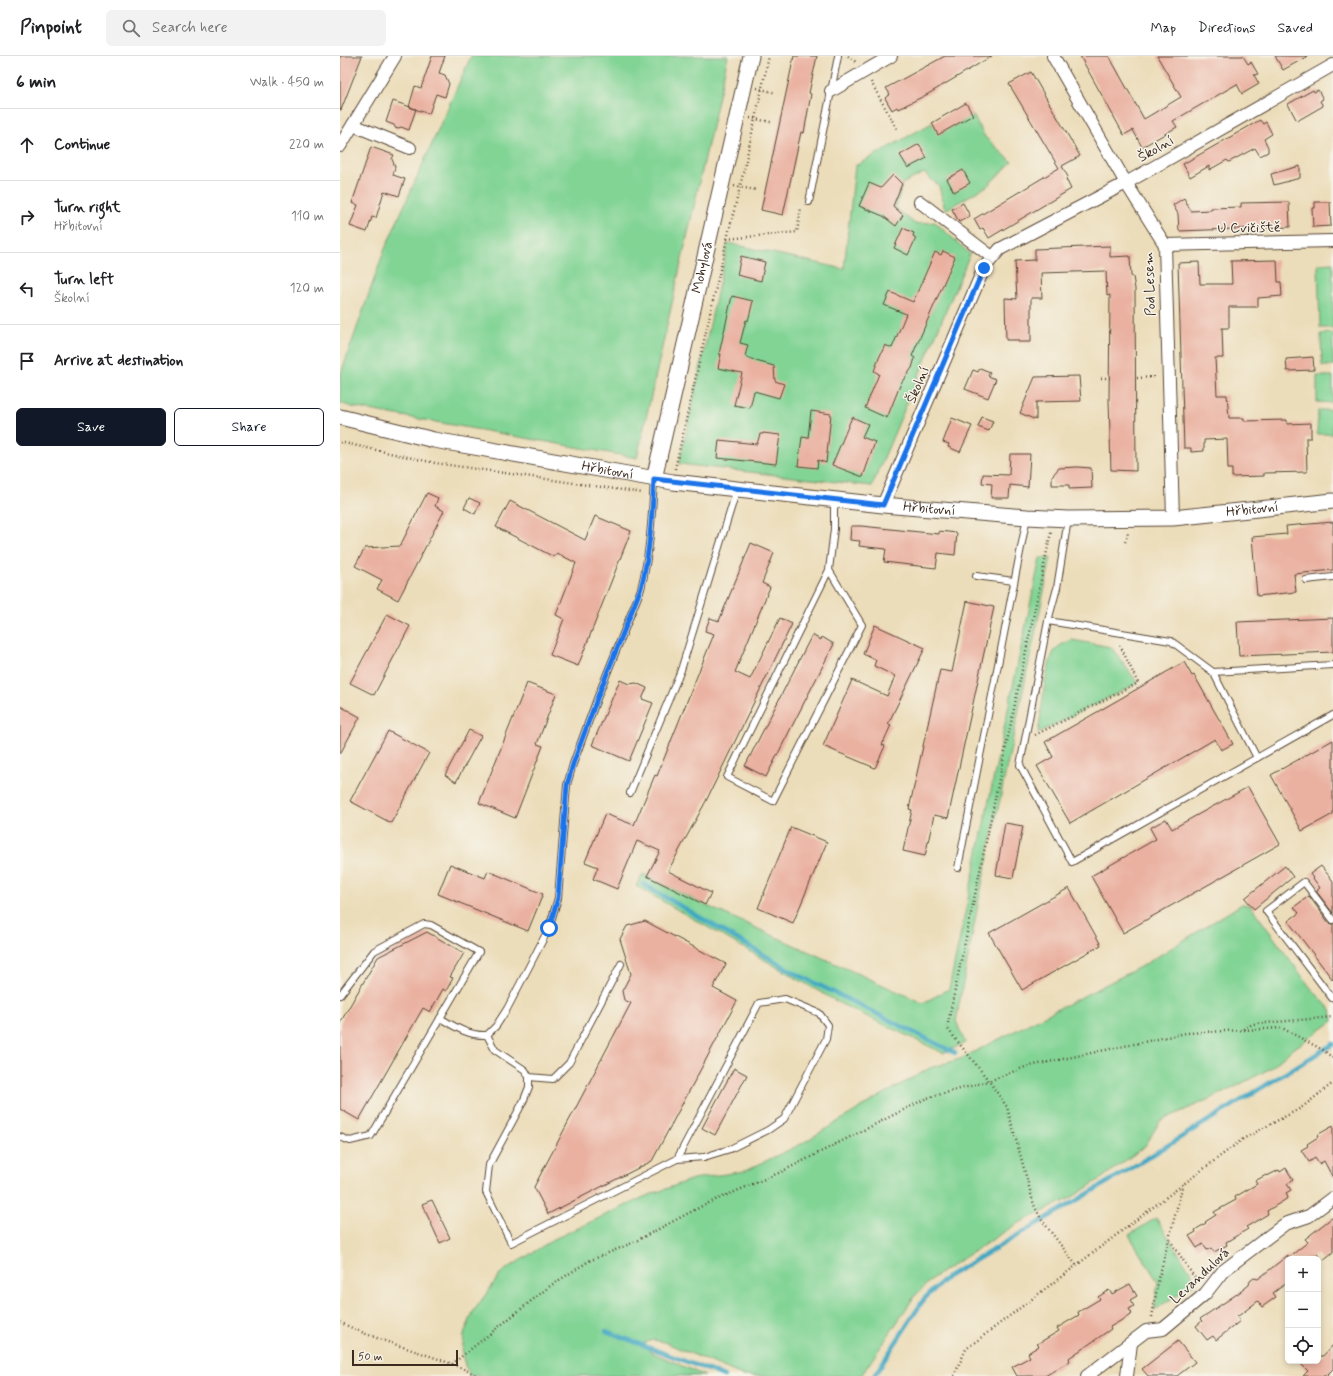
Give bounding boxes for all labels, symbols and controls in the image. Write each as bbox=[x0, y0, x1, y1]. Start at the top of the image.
search box bbox=[106, 10, 386, 46]
text: Pinpoint bbox=[20, 15, 82, 40]
icon: search bbox=[120, 17, 142, 39]
text: Search here bbox=[152, 18, 228, 38]
text: Map bbox=[1150, 19, 1176, 37]
text: Directions bbox=[1198, 19, 1256, 37]
text: Saved bbox=[1278, 19, 1313, 37]
text: 6 min bbox=[16, 71, 56, 93]
text: Walk · 450 m bbox=[250, 74, 324, 91]
street label: Školní bbox=[1135, 132, 1177, 166]
icon: ahead bbox=[16, 134, 38, 156]
text: Continue bbox=[54, 135, 110, 155]
text: 220 m bbox=[289, 136, 324, 153]
text: Turn right bbox=[54, 198, 121, 218]
icon: right bbox=[16, 206, 38, 228]
text: 110 m bbox=[291, 208, 324, 225]
text: Hřbitovní bbox=[54, 218, 103, 235]
street label: U Cvičiště bbox=[1217, 218, 1281, 238]
street label: Mohylová bbox=[688, 240, 717, 295]
street label: Pod Lesem bbox=[1140, 252, 1160, 316]
route end bbox=[975, 259, 993, 277]
text: Turn left bbox=[54, 270, 114, 290]
icon: left bbox=[16, 278, 38, 300]
text: 120 m bbox=[290, 280, 324, 297]
text: Školní bbox=[54, 290, 90, 307]
icon: arrive bbox=[16, 350, 38, 372]
text: Arrive at destination bbox=[54, 351, 183, 371]
street label: Školní bbox=[902, 364, 934, 406]
button: Save bbox=[16, 408, 166, 446]
button: Share bbox=[174, 408, 324, 446]
street label: Hřbitovní bbox=[580, 457, 635, 484]
street label: Hřbitovní bbox=[902, 498, 956, 520]
street label: Hřbitovní bbox=[1225, 498, 1279, 521]
route start bbox=[540, 919, 558, 937]
street label: Levandulová bbox=[1166, 1244, 1234, 1308]
map controls bbox=[1285, 1256, 1321, 1364]
button: + bbox=[1285, 1256, 1321, 1292]
button: − bbox=[1285, 1292, 1321, 1328]
button: locate bbox=[1285, 1328, 1321, 1364]
scale bar bbox=[352, 1348, 458, 1367]
text: 50 m bbox=[358, 1350, 383, 1364]

